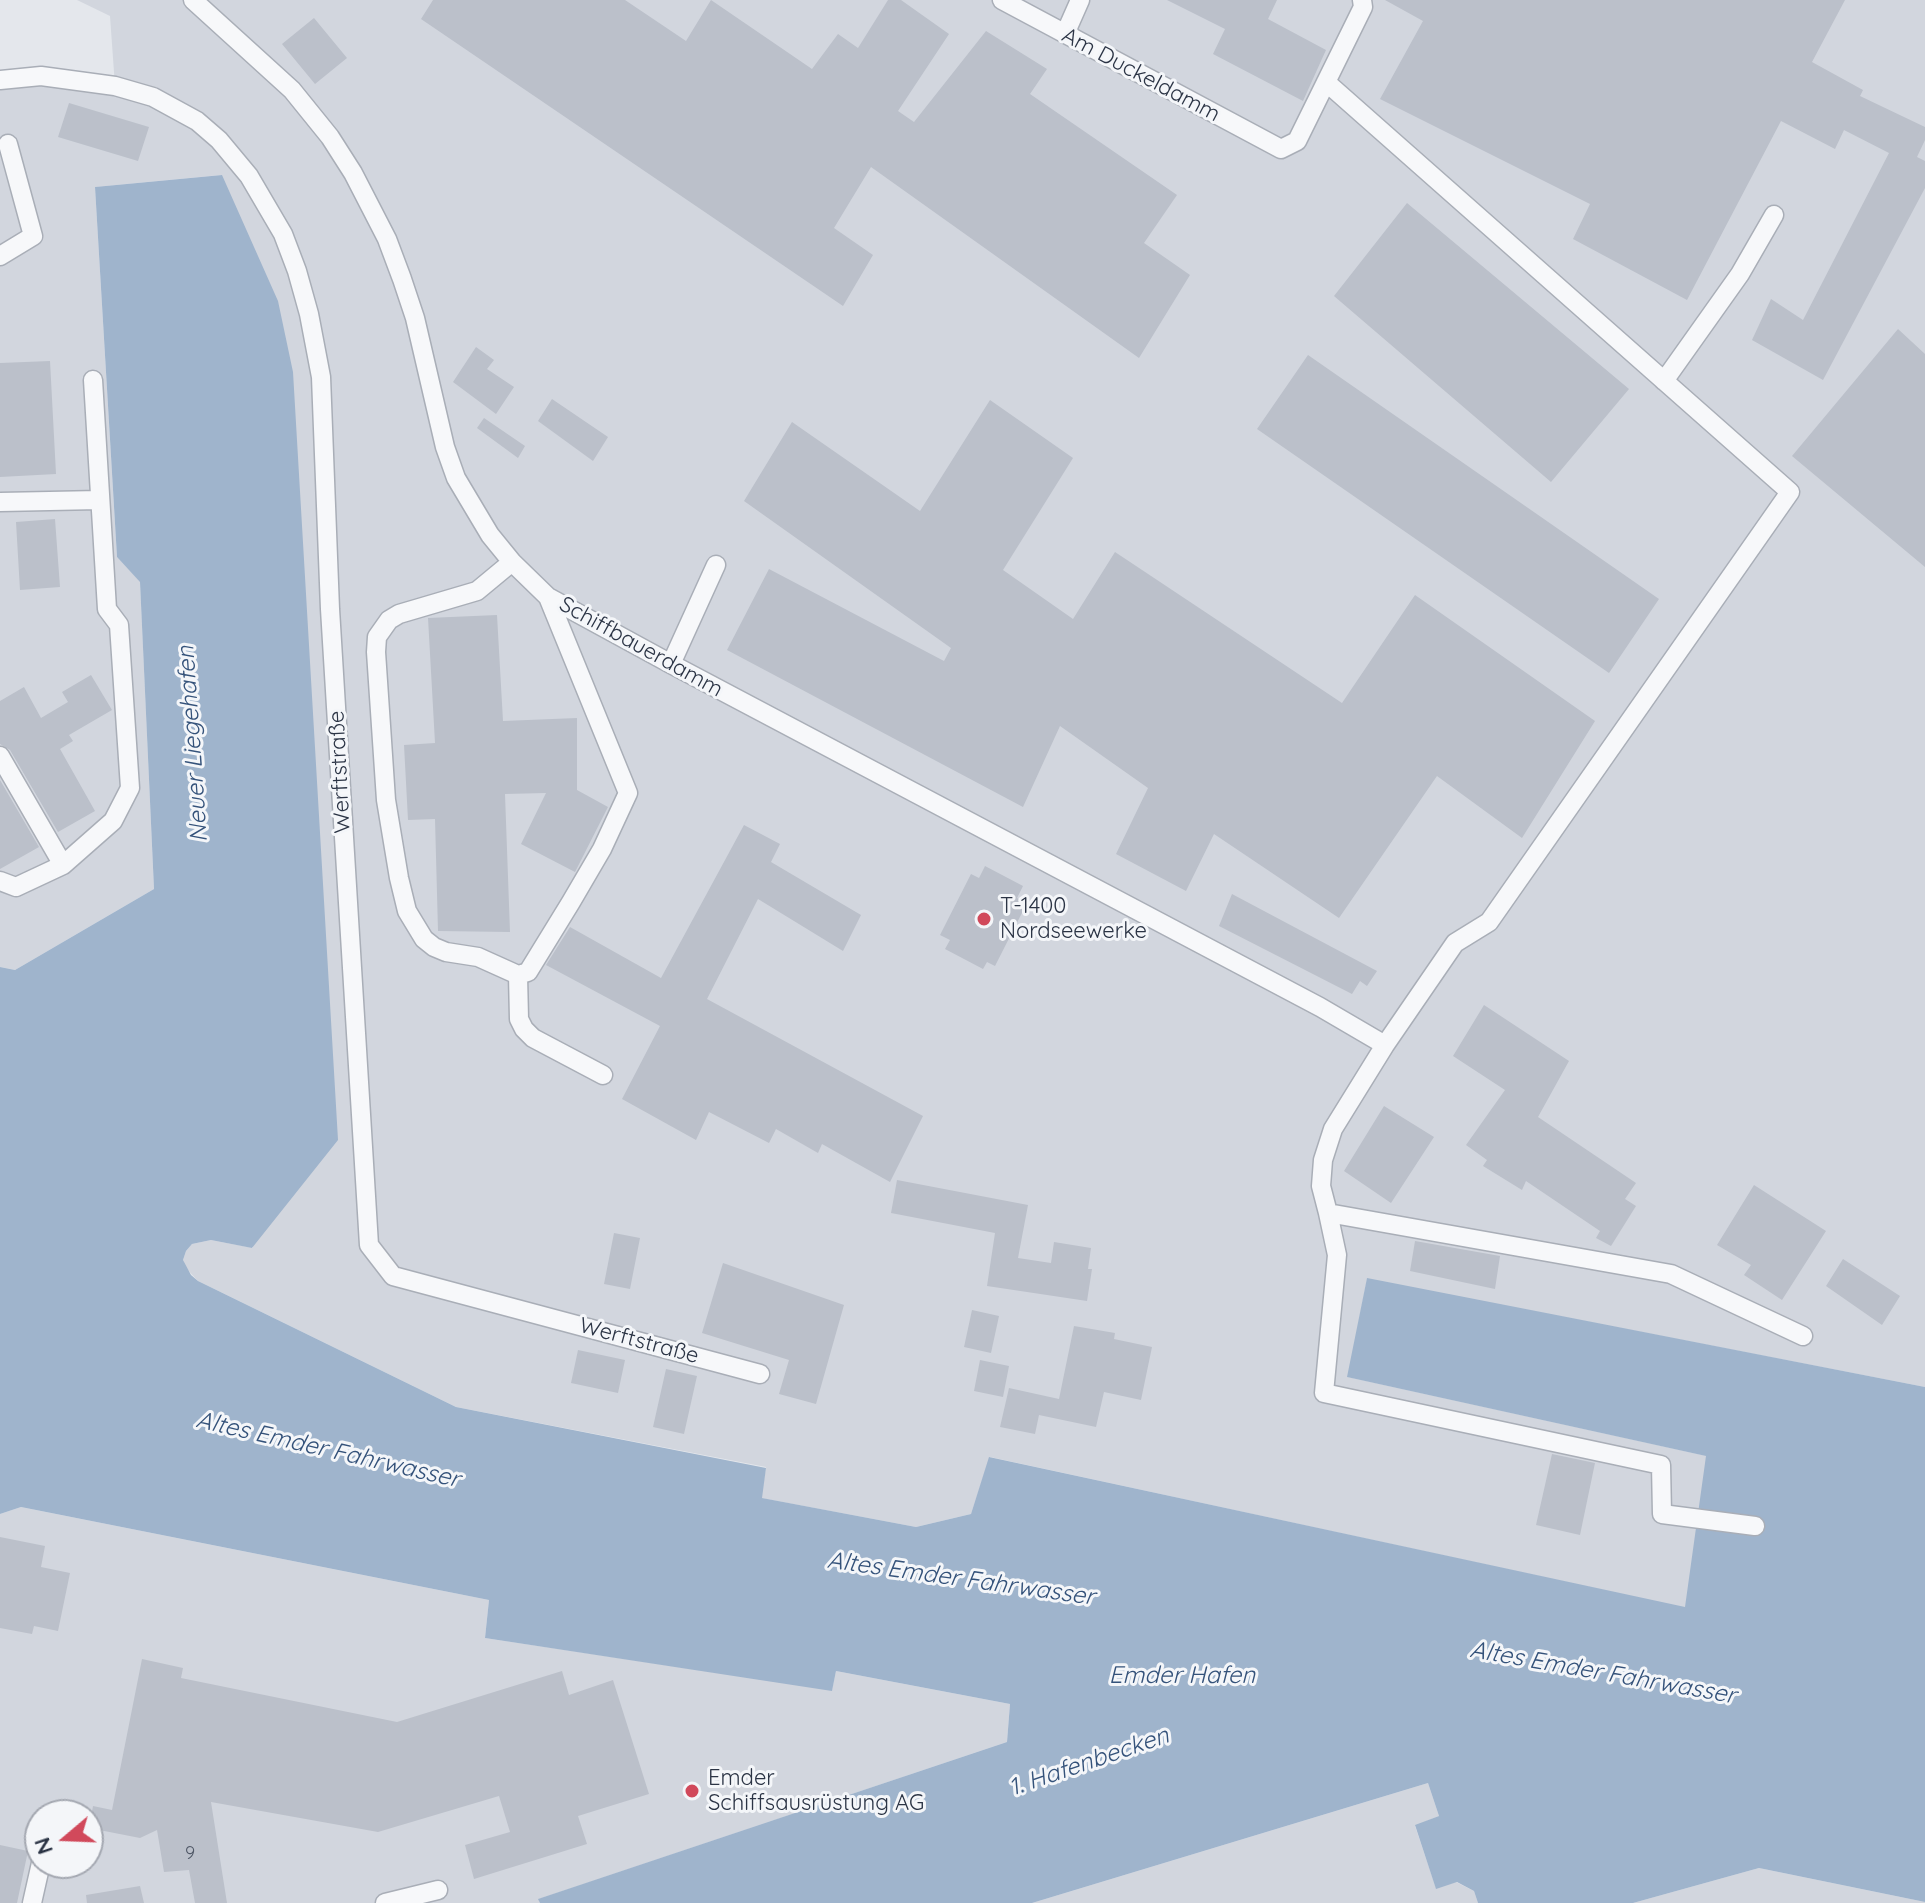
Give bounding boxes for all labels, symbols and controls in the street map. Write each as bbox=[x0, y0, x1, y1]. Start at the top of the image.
street label: Am Duckeldamm bbox=[1057, 22, 1225, 128]
street label: Schiffbauerdamm bbox=[555, 591, 727, 703]
water label: Neuer Liegehafen bbox=[172, 645, 214, 843]
street label: Werftstraße bbox=[324, 710, 356, 834]
place label: T-1400 Nordseewerke bbox=[1000, 893, 1147, 944]
marker: T-1400 Nordseewerke bbox=[975, 910, 993, 928]
street label: Werftstraße bbox=[576, 1312, 702, 1370]
water label: Altes Emder Fahrwasser bbox=[193, 1406, 463, 1494]
water label: Altes Emder Fahrwasser bbox=[826, 1546, 1096, 1612]
water label: Altes Emder Fahrwasser bbox=[1468, 1635, 1738, 1711]
water label: Emder Hafen bbox=[1109, 1662, 1255, 1690]
water label: 1. Hafenbecken bbox=[1005, 1721, 1173, 1803]
place label: Emder Schiffsausrüstung AG bbox=[708, 1765, 924, 1816]
marker: Emder Schiffsausrüstung AG bbox=[683, 1782, 701, 1800]
north arrow bbox=[24, 1799, 104, 1879]
text: N bbox=[27, 1834, 59, 1858]
house number: 9 bbox=[185, 1843, 195, 1865]

